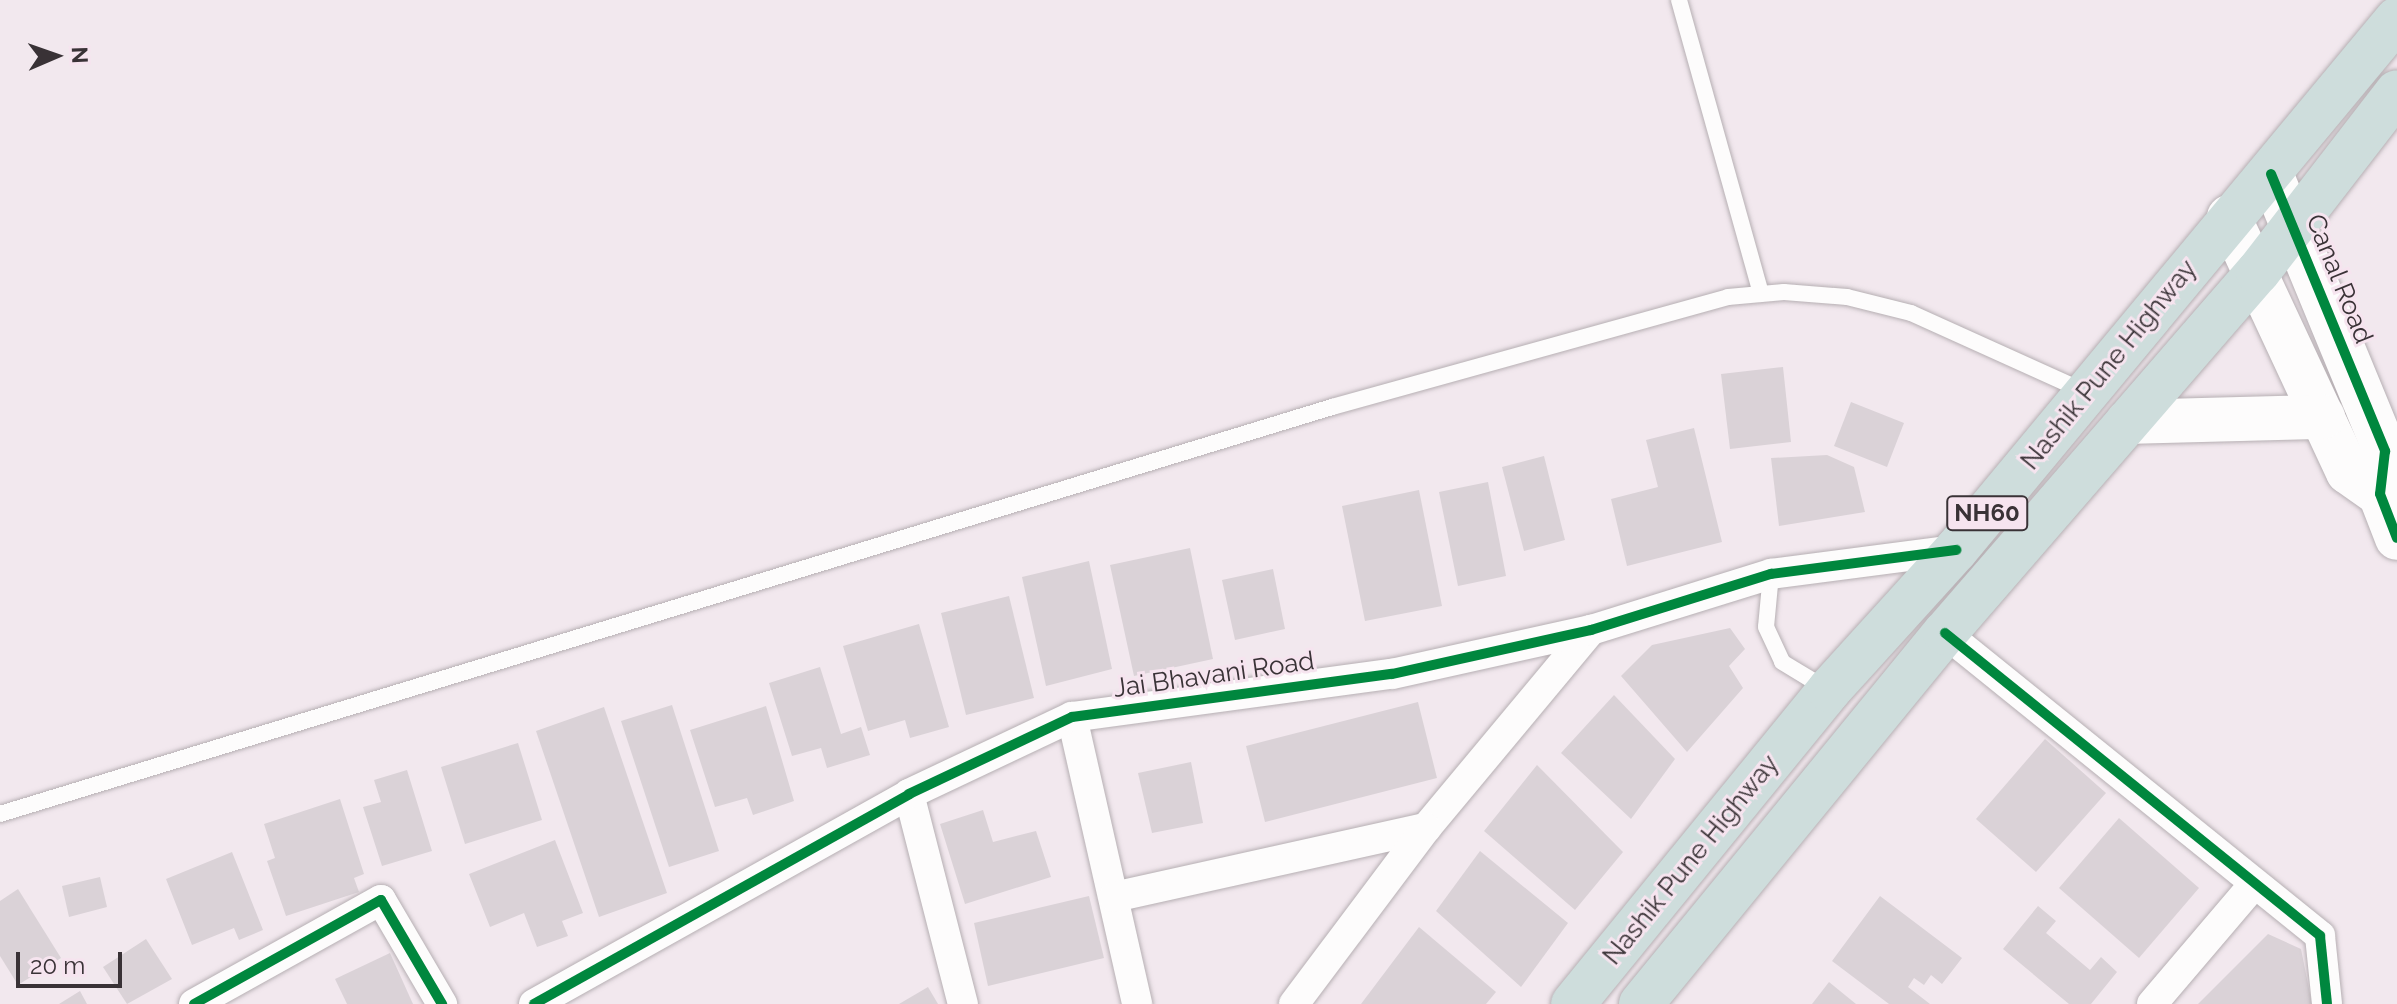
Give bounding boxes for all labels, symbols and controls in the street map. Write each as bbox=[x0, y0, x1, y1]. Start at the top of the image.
north arrow bbox=[16, 16, 96, 96]
text: N bbox=[67, 46, 93, 64]
street label: Canal Road bbox=[2299, 209, 2379, 349]
street label: Nashik Pune Highway bbox=[2015, 254, 2203, 476]
road number: NH60 bbox=[1945, 493, 2029, 533]
street label: Jai Bhavani Road bbox=[1112, 645, 1316, 705]
street label: Nashik Pune Highway bbox=[1597, 749, 1785, 971]
scale bar bbox=[20, 936, 126, 986]
text: 20 m bbox=[30, 951, 85, 980]

